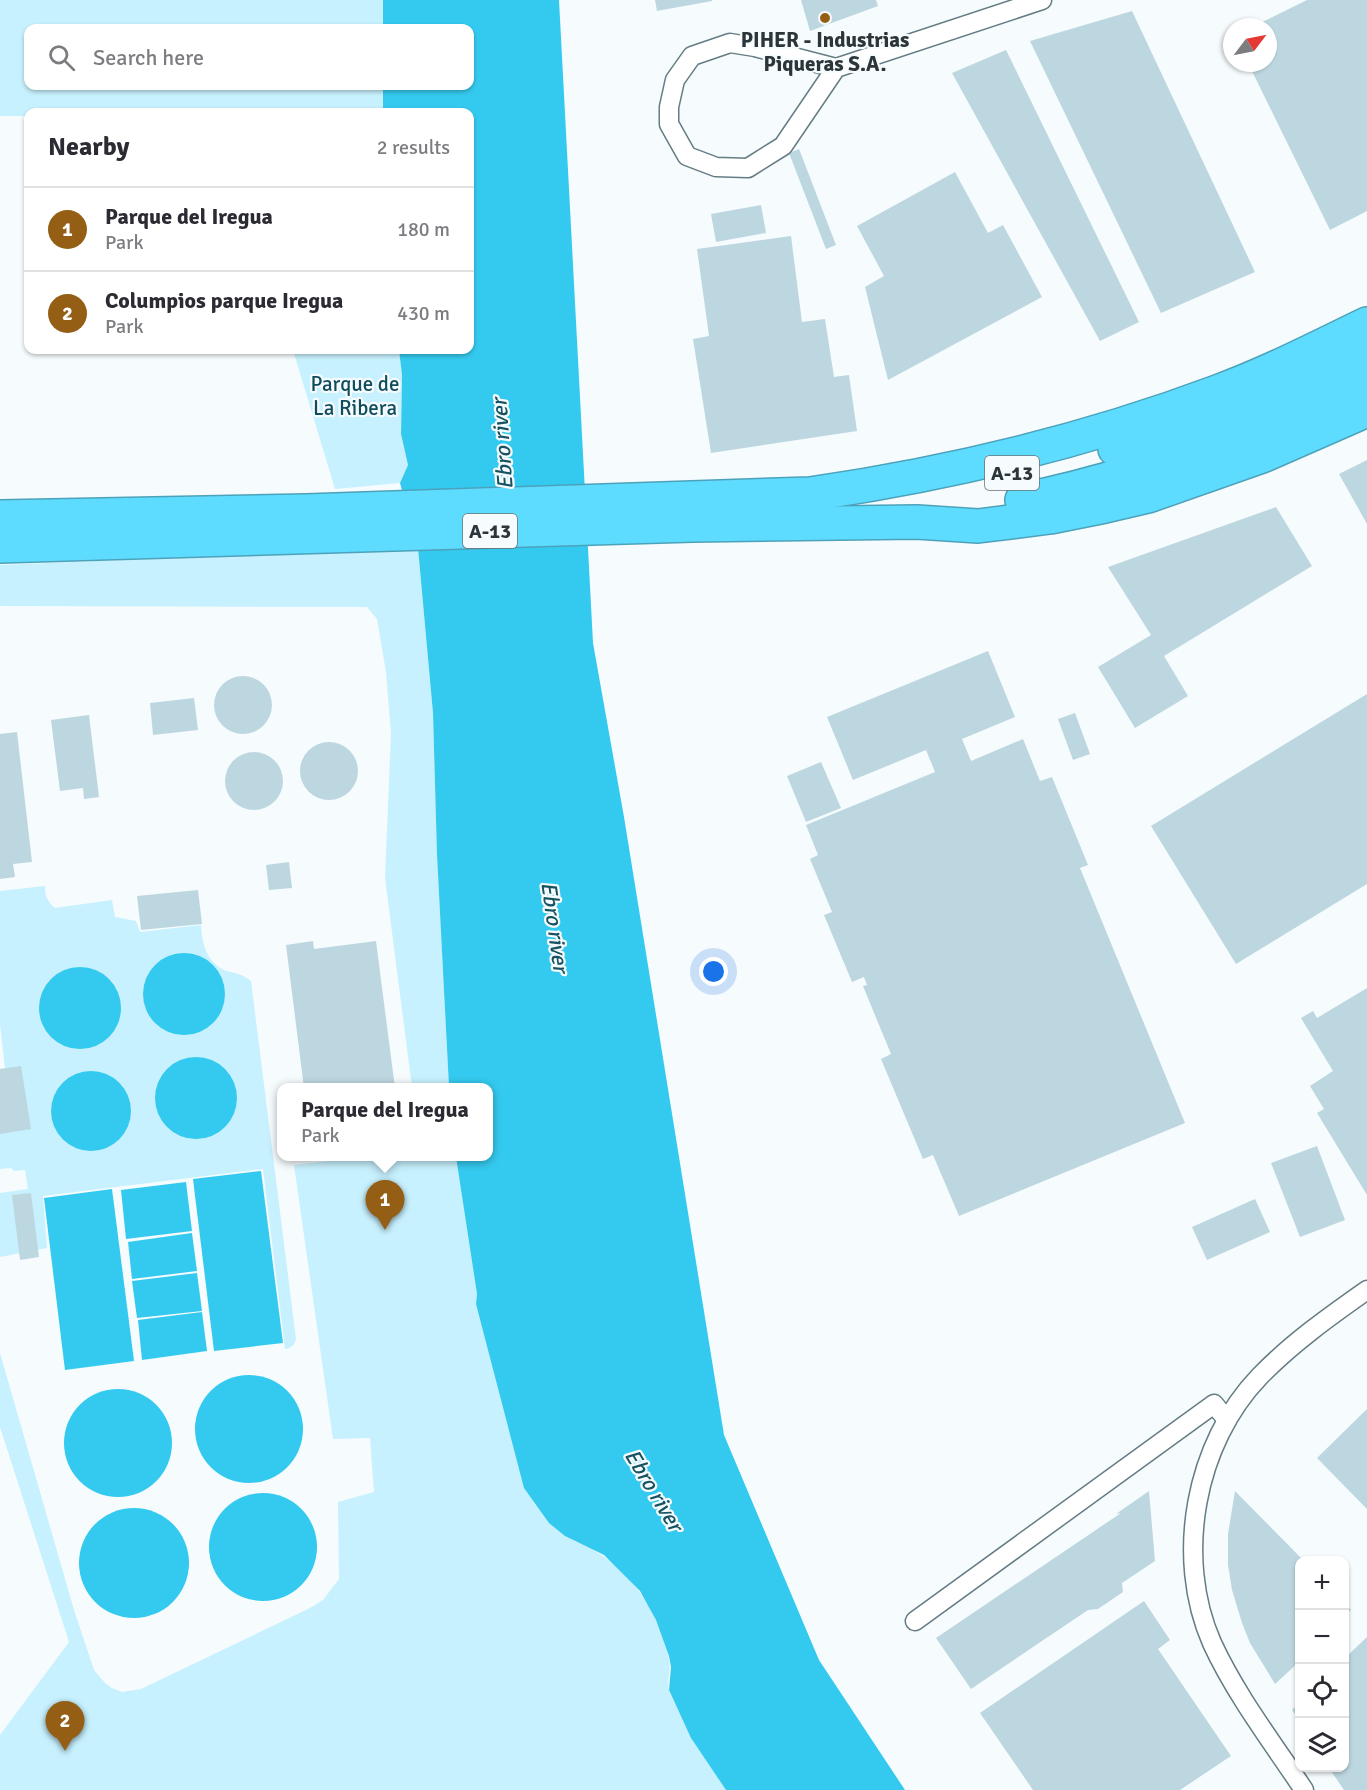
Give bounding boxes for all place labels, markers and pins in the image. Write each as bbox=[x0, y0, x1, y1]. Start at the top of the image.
marker: PIHER - Industrias Piqueras S.A. bbox=[818, 11, 832, 25]
place label: PIHER - Industrias Piqueras S.A. bbox=[741, 27, 909, 77]
pin: 1 bbox=[366, 1180, 404, 1230]
pin: 2 bbox=[46, 1702, 84, 1751]

